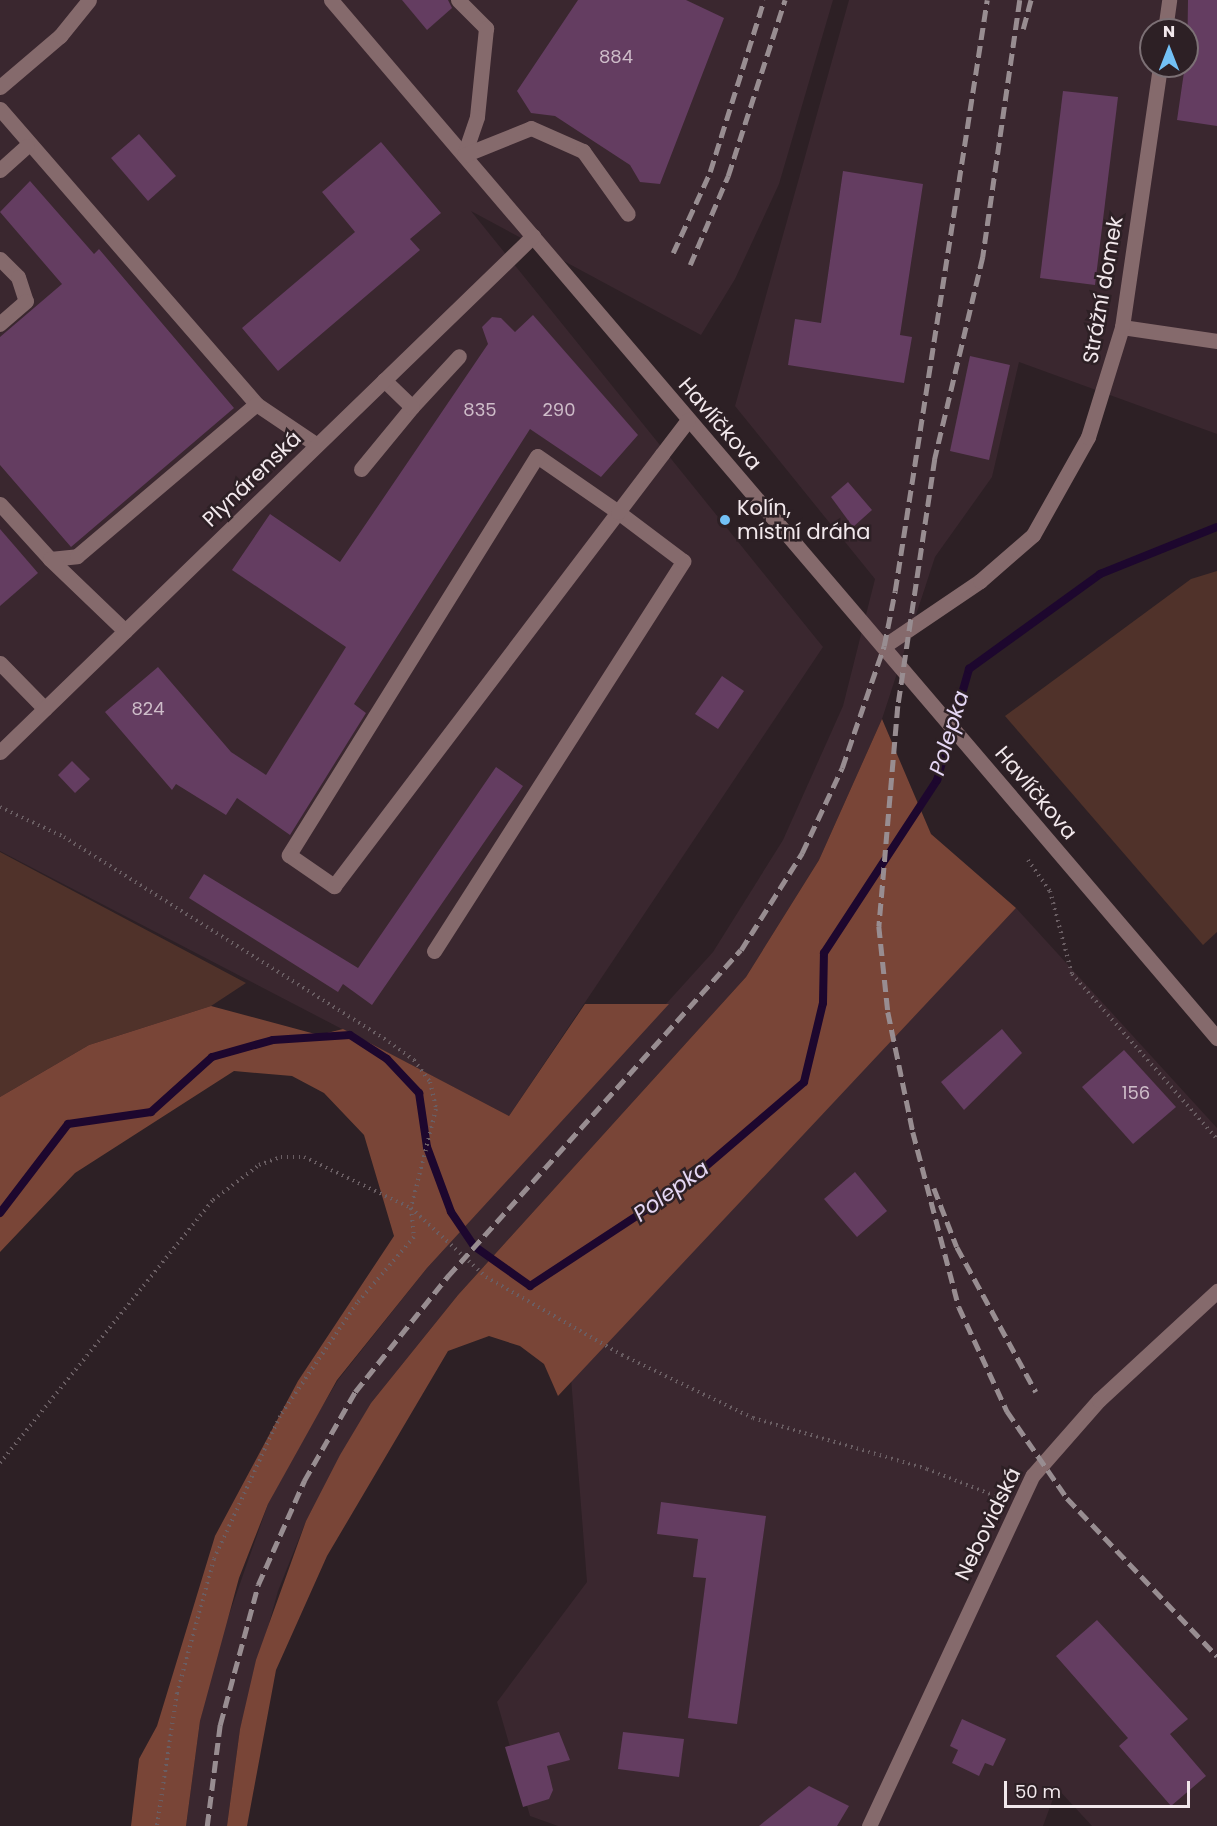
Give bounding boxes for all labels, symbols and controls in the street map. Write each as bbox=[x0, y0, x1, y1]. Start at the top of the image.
north arrow bbox=[1139, 18, 1199, 78]
text: N bbox=[1163, 20, 1175, 43]
house number: 884 bbox=[599, 46, 633, 68]
street label: Strážní domek bbox=[1078, 215, 1128, 365]
street label: Havlíčkova bbox=[673, 373, 767, 475]
house number: 835 bbox=[463, 399, 497, 421]
house number: 290 bbox=[543, 399, 575, 421]
street label: Plynárenská bbox=[198, 426, 306, 532]
place label: Kolín, místní dráha bbox=[737, 495, 870, 545]
marker: Kolín, místní dráha bbox=[718, 513, 732, 527]
water label: Polepka bbox=[924, 688, 974, 778]
house number: 824 bbox=[131, 698, 165, 720]
street label: Havlíčkova bbox=[990, 741, 1082, 845]
house number: 156 bbox=[1122, 1082, 1150, 1104]
water label: Polepka bbox=[628, 1155, 714, 1227]
street label: Nebovidská bbox=[950, 1463, 1026, 1585]
scale bar bbox=[1007, 1769, 1193, 1807]
text: 50 m bbox=[1015, 1779, 1061, 1804]

